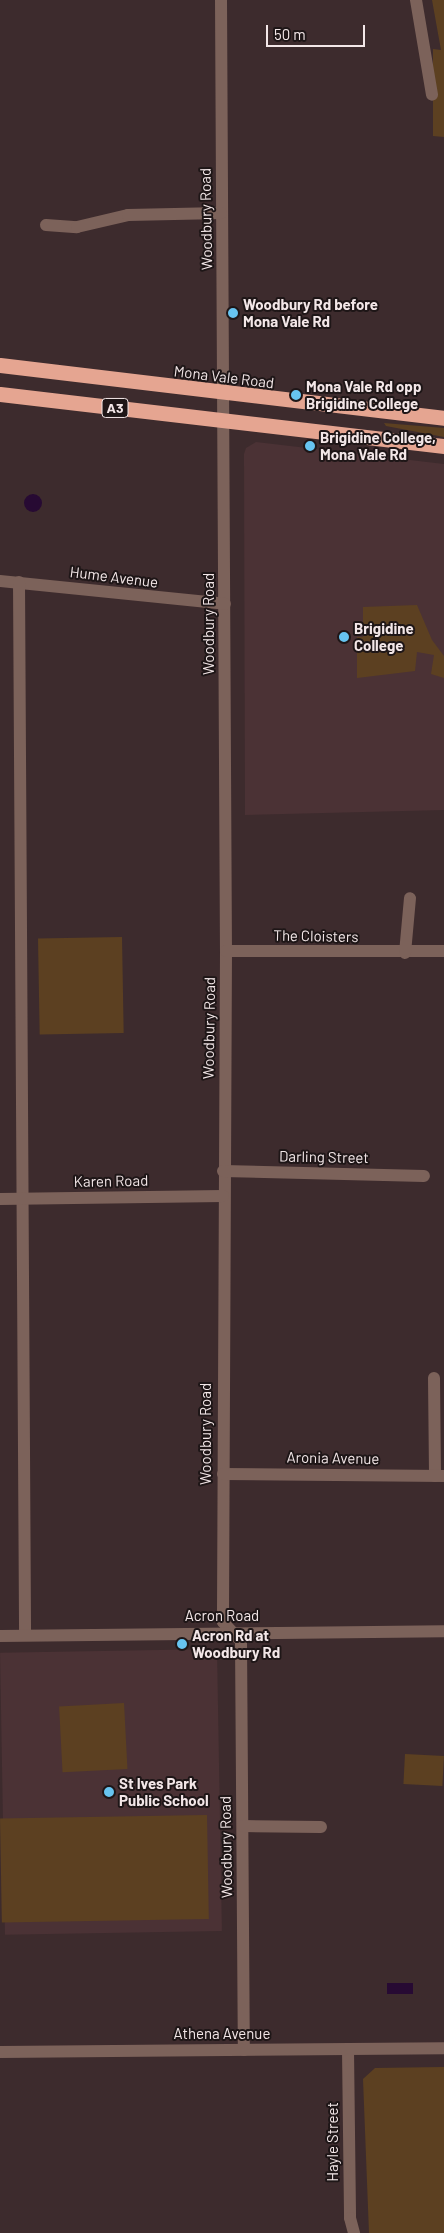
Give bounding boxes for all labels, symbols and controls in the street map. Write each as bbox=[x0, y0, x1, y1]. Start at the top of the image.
scale bar bbox=[269, 15, 368, 47]
text: 50 m bbox=[274, 25, 306, 43]
street label: Woodbury Road bbox=[196, 168, 216, 270]
place label: Woodbury Rd before Mona Vale Rd bbox=[243, 295, 378, 330]
marker: Woodbury Rd before Mona Vale Rd bbox=[227, 307, 239, 319]
street label: Mona Vale Road bbox=[173, 362, 275, 392]
place label: Mona Vale Rd opp Brigidine College bbox=[306, 377, 421, 412]
marker: Mona Vale Rd opp Brigidine College bbox=[290, 389, 302, 401]
road number: A3 bbox=[101, 396, 129, 419]
place label: Brigidine College, Mona Vale Rd bbox=[320, 428, 436, 463]
marker: Brigidine College, Mona Vale Rd bbox=[304, 440, 316, 452]
street label: Hume Avenue bbox=[69, 563, 159, 591]
street label: Woodbury Road bbox=[200, 573, 218, 675]
place label: Brigidine College bbox=[354, 619, 414, 654]
marker: Brigidine College bbox=[338, 631, 350, 643]
street label: The Cloisters bbox=[273, 926, 359, 946]
street label: Woodbury Road bbox=[199, 977, 219, 1079]
street label: Darling Street bbox=[279, 1147, 369, 1167]
street label: Karen Road bbox=[74, 1171, 148, 1191]
street label: Woodbury Road bbox=[197, 1383, 215, 1485]
street label: Aronia Avenue bbox=[286, 1448, 380, 1468]
street label: Acron Road bbox=[185, 1607, 259, 1625]
place label: Acron Rd at Woodbury Rd bbox=[192, 1626, 280, 1661]
marker: Acron Rd at Woodbury Rd bbox=[176, 1638, 188, 1650]
place label: St Ives Park Public School bbox=[119, 1774, 209, 1809]
marker: St Ives Park Public School bbox=[103, 1786, 115, 1798]
street label: Woodbury Road bbox=[216, 1796, 236, 1898]
street label: Athena Avenue bbox=[174, 2025, 270, 2043]
street label: Hayle Street bbox=[324, 2102, 342, 2182]

